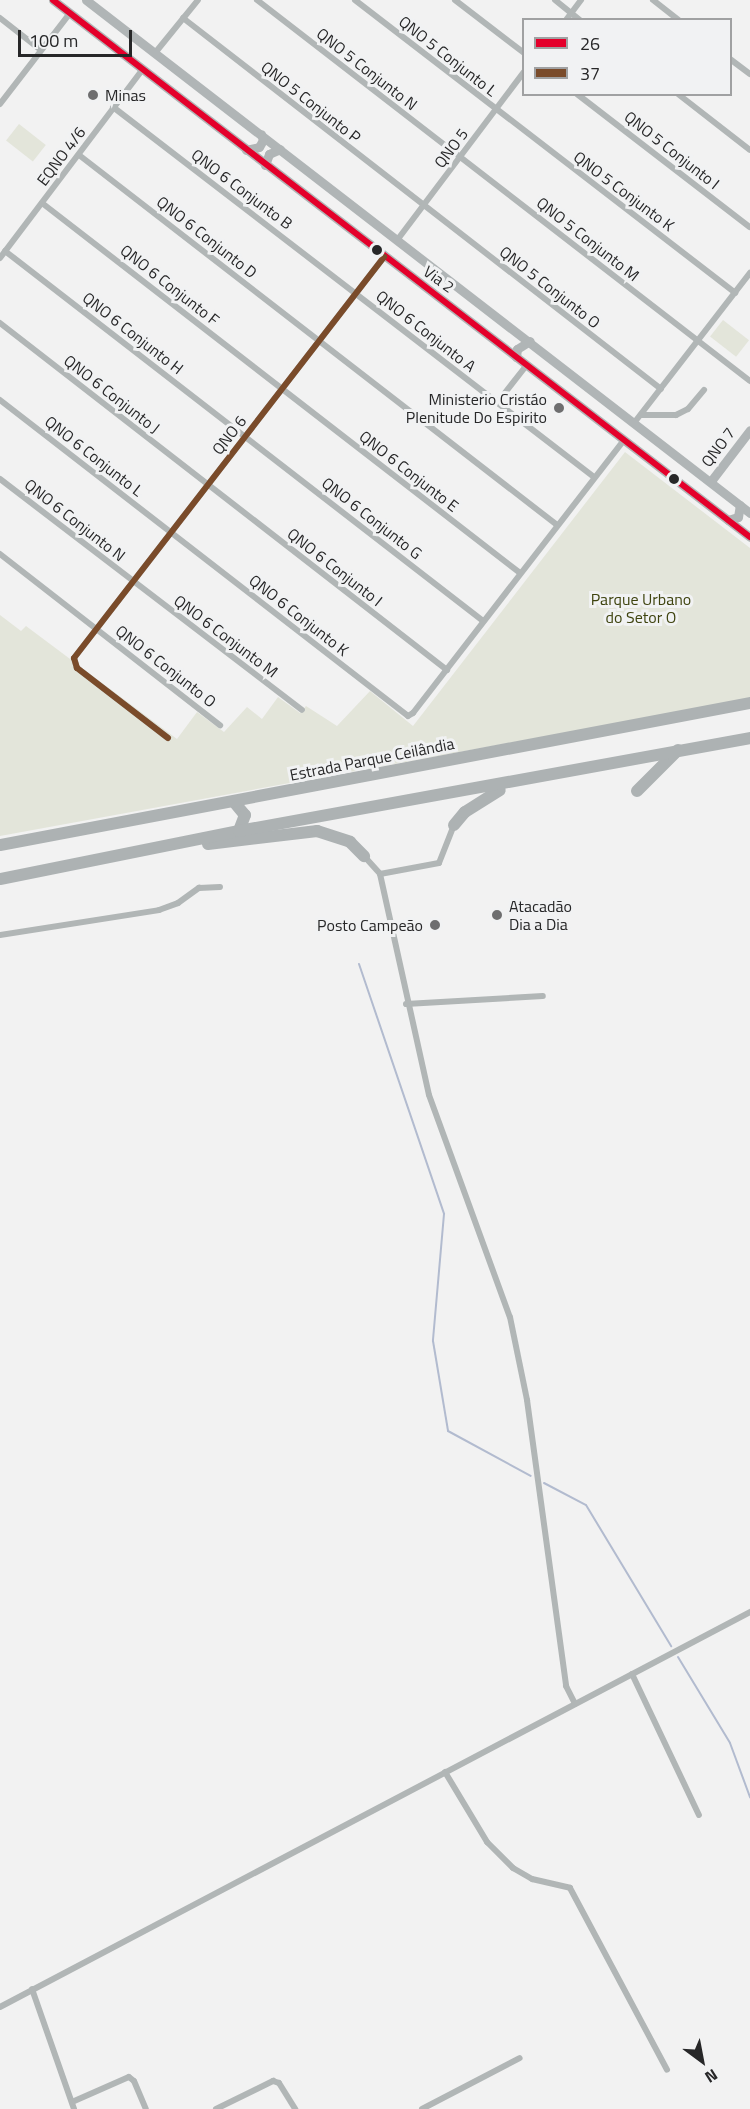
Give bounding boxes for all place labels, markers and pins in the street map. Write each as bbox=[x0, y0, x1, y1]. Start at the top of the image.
place label: Minas bbox=[105, 85, 146, 105]
marker: Minas bbox=[86, 88, 100, 102]
unlabelled marker bbox=[371, 244, 383, 256]
place label: Ministerio Cristáo Plenitude Do Espirito bbox=[406, 389, 547, 427]
marker: Ministerio Cristáo Plenitude Do Espirito bbox=[552, 401, 566, 415]
unlabelled marker bbox=[668, 473, 680, 485]
place label: Atacadão Dia a Dia bbox=[509, 896, 572, 934]
marker: Atacadão Dia a Dia bbox=[490, 908, 504, 922]
place label: Posto Campeão bbox=[317, 915, 423, 935]
marker: Posto Campeão bbox=[428, 918, 442, 932]

